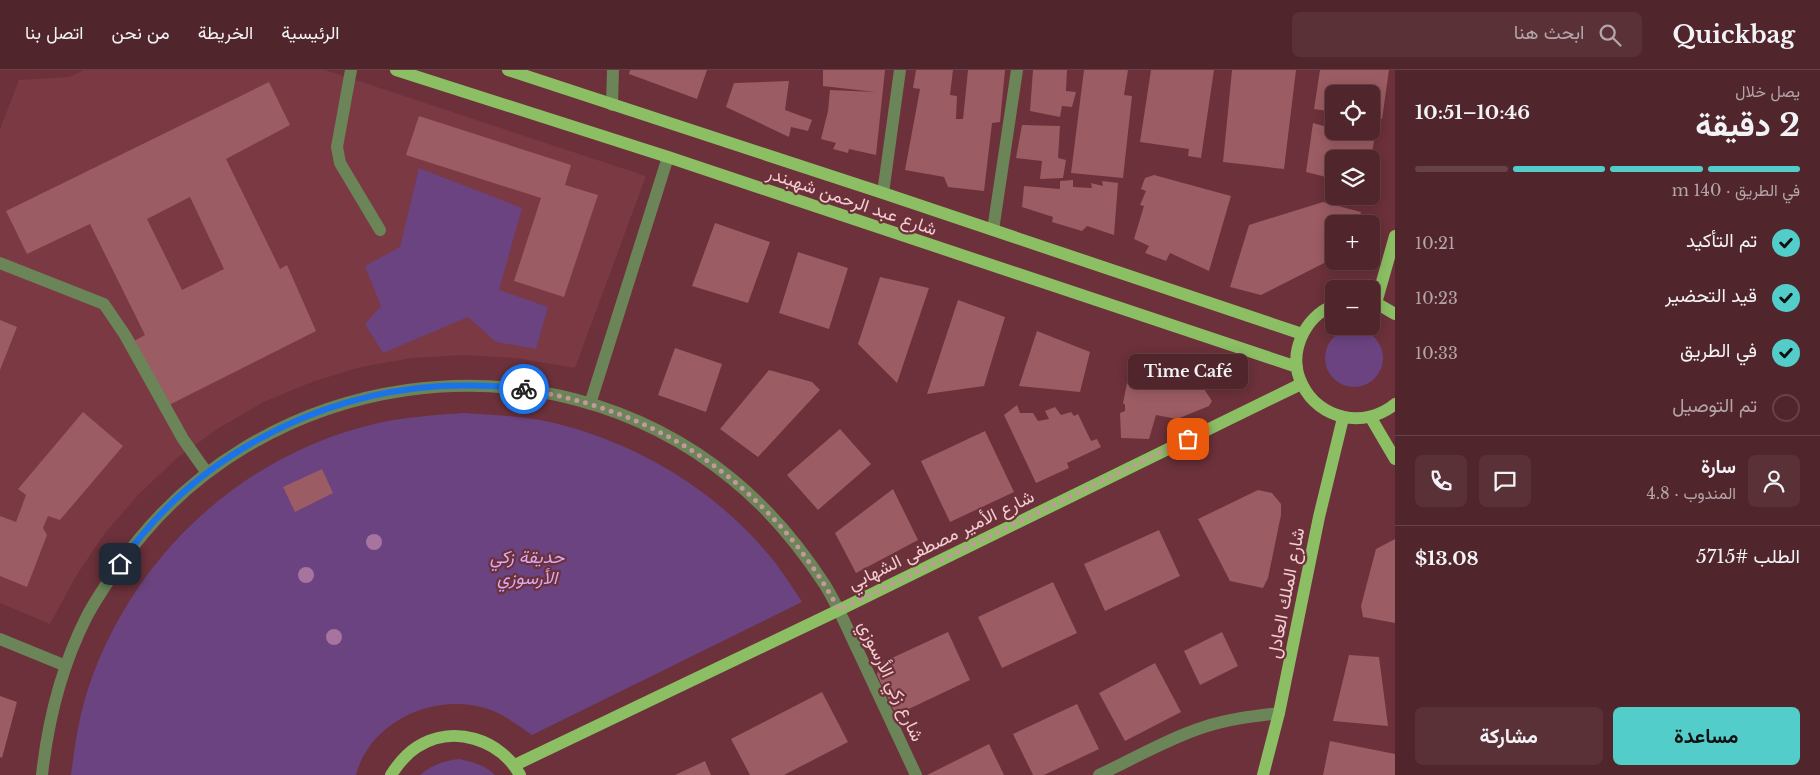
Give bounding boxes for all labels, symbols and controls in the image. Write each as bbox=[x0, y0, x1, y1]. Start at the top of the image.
search box bbox=[1292, 12, 1642, 57]
text: Quickbag bbox=[1672, 20, 1795, 49]
text: ابحث هنا bbox=[1514, 21, 1584, 44]
icon: search bbox=[1596, 21, 1624, 49]
text: اتصل بنا bbox=[25, 22, 83, 44]
text: من نحن bbox=[111, 22, 170, 44]
text: الخريطة bbox=[198, 22, 253, 44]
text: الرئيسية bbox=[281, 22, 340, 44]
text: يصل خلال bbox=[1735, 81, 1800, 101]
map controls bbox=[1325, 85, 1380, 335]
button: locate bbox=[1325, 85, 1380, 140]
text: 10:46–10:51 bbox=[1415, 101, 1530, 124]
text: 2 دقيقة bbox=[1695, 105, 1800, 145]
button: layers bbox=[1325, 150, 1380, 205]
street label: شارع عبد الرحمن شهبندر bbox=[763, 161, 940, 241]
text: في الطريق · 140 m bbox=[1672, 180, 1800, 200]
button: + bbox=[1325, 215, 1380, 270]
text: تم التأكيد bbox=[1686, 229, 1757, 252]
icon: check bbox=[1772, 229, 1800, 257]
text: 10:21 bbox=[1415, 233, 1455, 253]
button: − bbox=[1325, 280, 1380, 335]
text: قيد التحضير bbox=[1665, 284, 1757, 307]
icon: check bbox=[1772, 284, 1800, 312]
text: 10:23 bbox=[1415, 288, 1458, 308]
text: في الطريق bbox=[1680, 339, 1757, 362]
icon: check bbox=[1772, 339, 1800, 367]
text: 10:33 bbox=[1415, 343, 1458, 363]
callout: Time Café bbox=[1128, 354, 1248, 389]
text: Time Café bbox=[1144, 361, 1232, 381]
courier bbox=[499, 364, 549, 414]
icon: bike bbox=[510, 375, 538, 403]
text: تم التوصيل bbox=[1672, 394, 1757, 417]
pin bbox=[1167, 418, 1209, 460]
icon: bag bbox=[1174, 425, 1202, 453]
button: phone bbox=[1415, 455, 1467, 507]
button: chat bbox=[1479, 455, 1531, 507]
text: سارة bbox=[1701, 455, 1736, 478]
button: person bbox=[1748, 455, 1800, 507]
text: المندوب · 4.8 bbox=[1646, 483, 1736, 503]
street label: شارع الأمير مصطفى الشهابي bbox=[844, 485, 1040, 598]
street label: شارع الملك العادل bbox=[1263, 526, 1310, 660]
pin bbox=[99, 543, 141, 585]
text: الطلب #5715 bbox=[1696, 545, 1800, 568]
park label: حديقة زكي الأرسوزي bbox=[490, 546, 565, 593]
text: $13.08 bbox=[1415, 547, 1479, 570]
icon: home bbox=[106, 550, 134, 578]
street label: شارع زكي الأرسوزي bbox=[850, 617, 929, 747]
button: مشاركة bbox=[1415, 707, 1603, 765]
button: مساعدة bbox=[1613, 707, 1800, 765]

